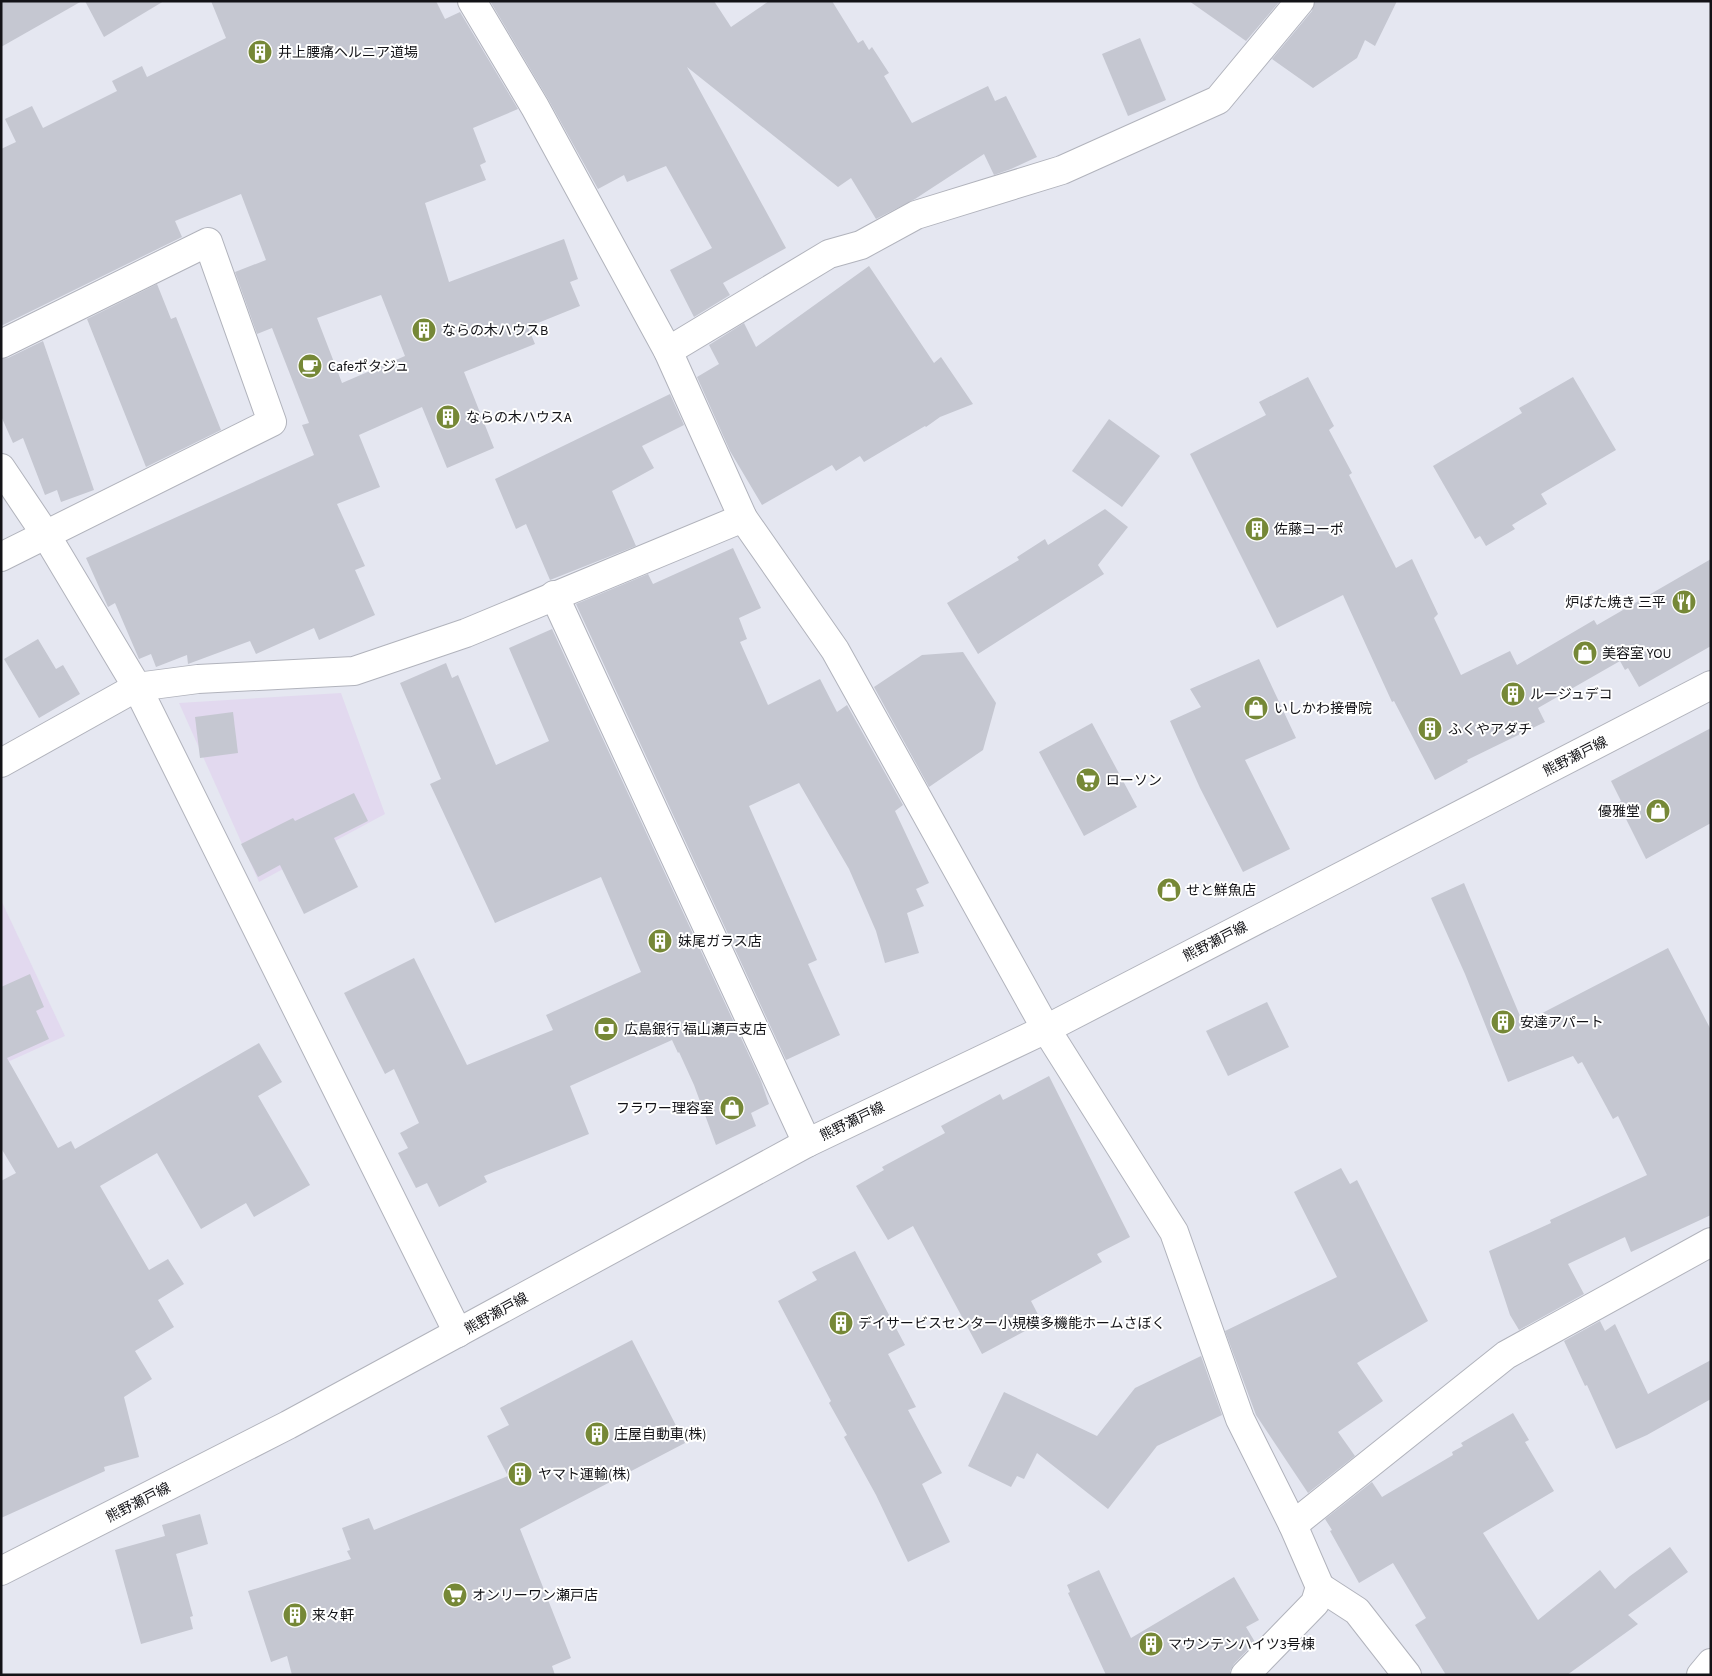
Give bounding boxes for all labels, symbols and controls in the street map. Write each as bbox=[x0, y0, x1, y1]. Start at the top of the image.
building icon: 井上腰痛ヘルニア道場 bbox=[247, 39, 273, 65]
place label: 井上腰痛ヘルニア道場 bbox=[278, 43, 418, 63]
building icon: ならの木ハウスB bbox=[411, 317, 437, 343]
place label: ならの木ハウスB bbox=[442, 321, 548, 341]
cafe icon: Cafeポタジュ bbox=[297, 353, 323, 379]
place label: Cafeポタジュ bbox=[328, 357, 409, 377]
building icon: ならの木ハウスA bbox=[435, 404, 461, 430]
place label: ならの木ハウスA bbox=[466, 408, 572, 428]
building icon: 佐藤コーポ bbox=[1244, 516, 1270, 542]
place label: 佐藤コーポ bbox=[1274, 520, 1344, 540]
restaurant icon: 炉ばた焼き 三平 bbox=[1671, 589, 1697, 615]
place label: 炉ばた焼き 三平 bbox=[1565, 593, 1666, 613]
shop icon: 美容室 YOU bbox=[1572, 640, 1598, 666]
place label: 美容室 YOU bbox=[1602, 644, 1672, 664]
building icon: ルージュデコ bbox=[1500, 681, 1526, 707]
place label: ルージュデコ bbox=[1530, 685, 1613, 705]
shop icon: いしかわ接骨院 bbox=[1243, 695, 1269, 721]
place label: いしかわ接骨院 bbox=[1274, 699, 1372, 719]
building icon: ふくやアダチ bbox=[1417, 716, 1443, 742]
place label: ふくやアダチ bbox=[1448, 720, 1532, 740]
street label: 熊野瀬戸線 bbox=[1540, 732, 1611, 782]
supermarket icon: ローソン bbox=[1075, 767, 1101, 793]
place label: ローソン bbox=[1106, 771, 1162, 791]
shop icon: 優雅堂 bbox=[1645, 798, 1671, 824]
place label: 優雅堂 bbox=[1598, 802, 1640, 822]
shop icon: せと鮮魚店 bbox=[1156, 877, 1182, 903]
place label: せと鮮魚店 bbox=[1186, 881, 1256, 901]
street label: 熊野瀬戸線 bbox=[1180, 917, 1251, 967]
building icon: 妹尾ガラス店 bbox=[647, 928, 673, 954]
place label: 妹尾ガラス店 bbox=[678, 932, 762, 952]
building icon: 安達アパート bbox=[1490, 1009, 1516, 1035]
place label: 安達アパート bbox=[1520, 1013, 1604, 1033]
bank icon: 広島銀行 福山瀬戸支店 bbox=[593, 1016, 619, 1042]
place label: 広島銀行 福山瀬戸支店 bbox=[624, 1020, 767, 1040]
shop icon: フラワー理容室 bbox=[719, 1095, 745, 1121]
street label: 熊野瀬戸線 bbox=[817, 1098, 888, 1146]
place label: フラワー理容室 bbox=[616, 1099, 714, 1119]
street label: 熊野瀬戸線 bbox=[461, 1288, 532, 1340]
building icon: デイサービスセンター小規模多機能ホームさぼく bbox=[828, 1310, 854, 1336]
place label: デイサービスセンター小規模多機能ホームさぼく bbox=[858, 1314, 1166, 1334]
building icon: 庄屋自動車(株) bbox=[584, 1421, 610, 1447]
place label: 庄屋自動車(株) bbox=[614, 1425, 706, 1445]
building icon: ヤマト運輸(株) bbox=[507, 1461, 533, 1487]
place label: ヤマト運輸(株) bbox=[538, 1465, 630, 1485]
street label: 熊野瀬戸線 bbox=[103, 1478, 174, 1528]
supermarket icon: オンリーワン瀬戸店 bbox=[442, 1582, 468, 1608]
place label: オンリーワン瀬戸店 bbox=[472, 1586, 598, 1606]
building icon: 来々軒 bbox=[282, 1602, 308, 1628]
place label: 来々軒 bbox=[312, 1606, 354, 1626]
building icon: マウンテンハイツ3号棟 bbox=[1138, 1631, 1164, 1657]
place label: マウンテンハイツ3号棟 bbox=[1168, 1635, 1315, 1655]

